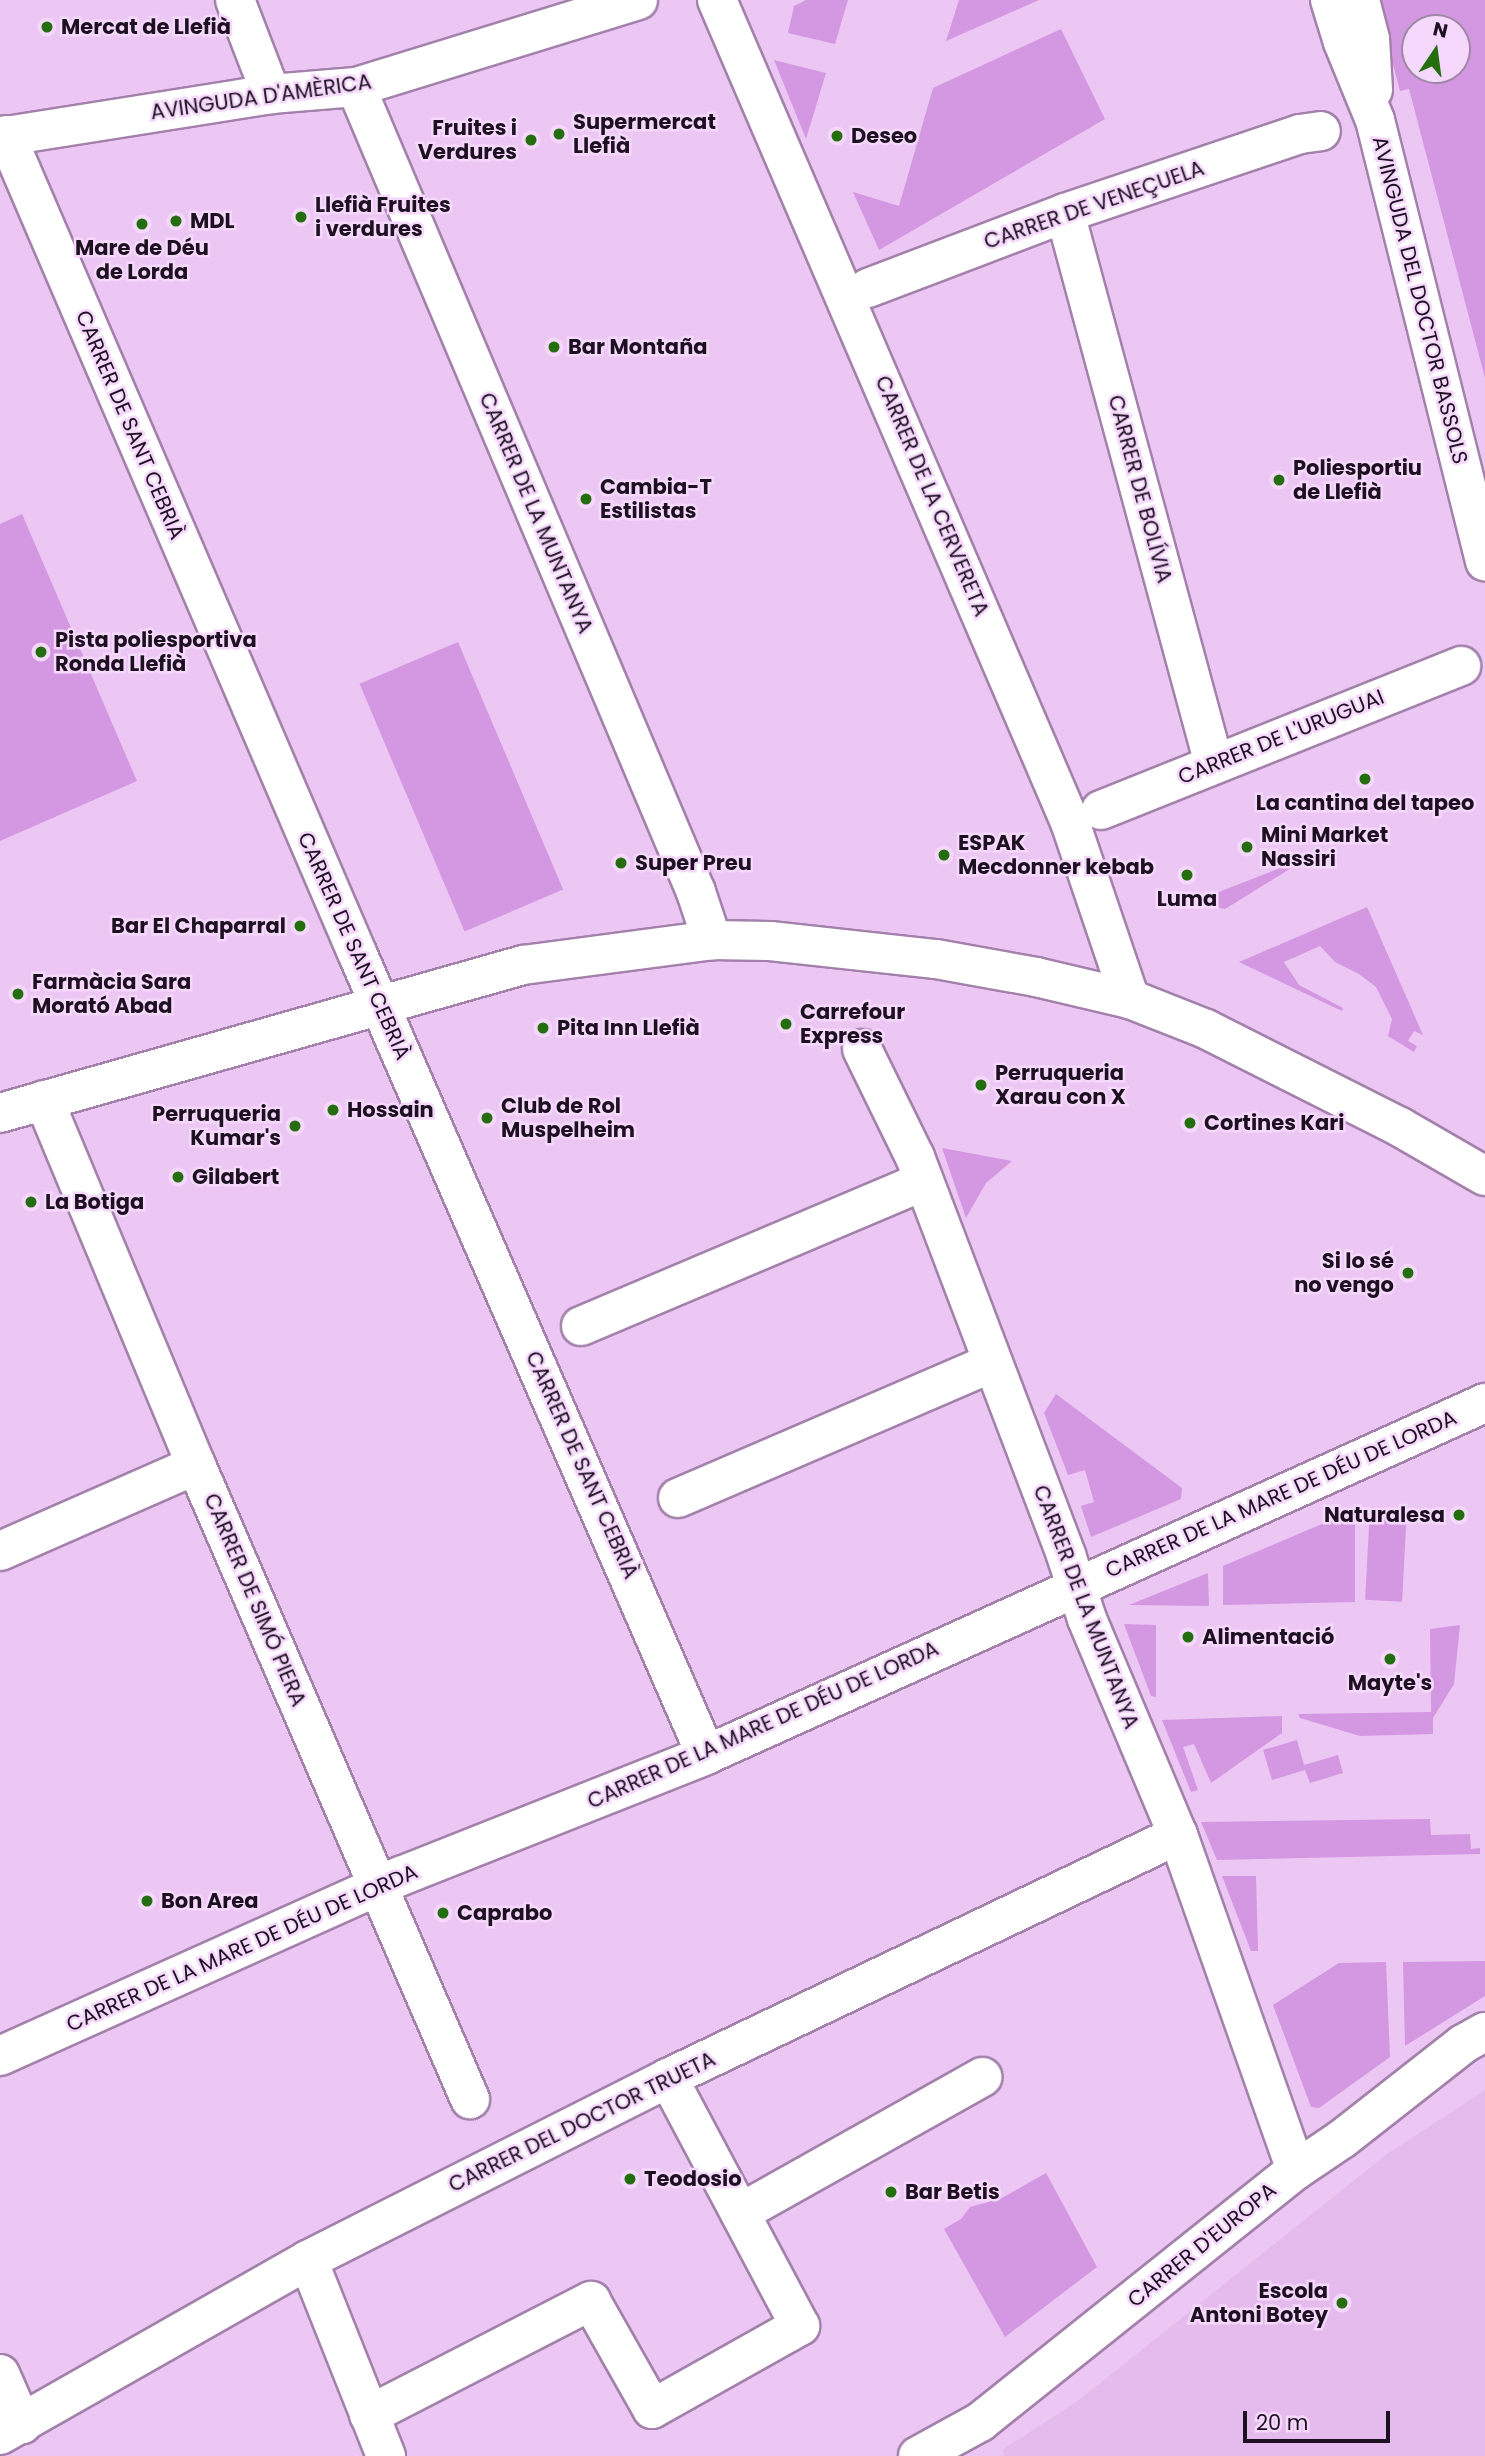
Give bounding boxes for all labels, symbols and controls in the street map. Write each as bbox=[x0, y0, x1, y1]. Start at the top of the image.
place label: Mercat de Llefià bbox=[61, 14, 231, 40]
north arrow bbox=[1401, 14, 1471, 84]
text: N bbox=[1430, 15, 1450, 45]
marker: Mercat de Llefià bbox=[39, 19, 55, 35]
street label: AVINGUDA D'AMÈRICA bbox=[149, 69, 373, 125]
place label: Supermercat Llefià bbox=[573, 109, 716, 159]
place label: Fruites i Verdures bbox=[418, 115, 517, 165]
place label: Deseo bbox=[851, 123, 917, 149]
marker: Supermercat Llefià bbox=[551, 126, 567, 142]
marker: Deseo bbox=[829, 128, 845, 144]
marker: Fruites i Verdures bbox=[523, 132, 539, 148]
street label: AVINGUDA DEL DOCTOR BASSOLS bbox=[1367, 133, 1473, 467]
street label: CARRER DE VENEÇUELA bbox=[981, 155, 1207, 255]
place label: Llefià Fruites i verdures bbox=[315, 192, 451, 242]
place label: MDL bbox=[190, 208, 235, 234]
marker: Llefià Fruites i verdures bbox=[293, 209, 309, 225]
marker: MDL bbox=[168, 213, 184, 229]
marker: Mare de Déu de Lorda bbox=[134, 216, 150, 232]
place label: Mare de Déu de Lorda bbox=[75, 235, 209, 285]
street label: CARRER DE SANT CEBRIÀ bbox=[70, 307, 190, 543]
place label: Bar Montaña bbox=[568, 334, 708, 360]
marker: Bar Montaña bbox=[546, 339, 562, 355]
street label: CARRER DE LA CERVERETA bbox=[870, 372, 994, 620]
street label: CARRER DE LA MUNTANYA bbox=[474, 389, 598, 637]
street label: CARRER DE BOLÍVIA bbox=[1103, 392, 1177, 586]
place label: Poliesportiu de Llefià bbox=[1293, 455, 1422, 505]
marker: Poliesportiu de Llefià bbox=[1271, 472, 1287, 488]
place label: Cambia-T Estilistas bbox=[600, 474, 712, 524]
marker: Cambia-T Estilistas bbox=[578, 491, 594, 507]
place label: Pista poliesportiva Ronda Llefià bbox=[55, 627, 257, 677]
marker: Pista poliesportiva Ronda Llefià bbox=[33, 644, 49, 660]
street label: CARRER DE L'URUGUAI bbox=[1174, 684, 1388, 790]
marker: La cantina del tapeo bbox=[1357, 771, 1373, 787]
place label: La cantina del tapeo bbox=[1256, 790, 1474, 816]
place label: Mini Market Nassiri bbox=[1261, 822, 1388, 872]
street label: CARRER DE SANT CEBRIÀ bbox=[292, 828, 416, 1064]
place label: ESPAK Mecdonner kebab bbox=[958, 830, 1154, 880]
marker: Mini Market Nassiri bbox=[1239, 839, 1255, 855]
marker: ESPAK Mecdonner kebab bbox=[936, 847, 952, 863]
place label: Super Preu bbox=[635, 850, 752, 876]
marker: Super Preu bbox=[613, 855, 629, 871]
marker: Luma bbox=[1179, 867, 1195, 883]
place label: Luma bbox=[1157, 886, 1217, 912]
place label: Bar El Chaparral bbox=[111, 913, 286, 939]
marker: Bar El Chaparral bbox=[292, 918, 308, 934]
place label: Farmàcia Sara Morató Abad bbox=[32, 969, 191, 1019]
marker: Farmàcia Sara Morató Abad bbox=[10, 986, 26, 1002]
place label: Carrefour Express bbox=[800, 999, 905, 1049]
place label: Pita Inn Llefià bbox=[557, 1015, 700, 1041]
marker: Carrefour Express bbox=[778, 1016, 794, 1032]
marker: Pita Inn Llefià bbox=[535, 1020, 551, 1036]
place label: Perruqueria Xarau con X bbox=[995, 1060, 1126, 1110]
marker: Perruqueria Xarau con X bbox=[973, 1077, 989, 1093]
place label: Club de Rol Muspelheim bbox=[501, 1093, 635, 1143]
place label: Hossain bbox=[347, 1097, 434, 1123]
place label: Perruqueria Kumar's bbox=[152, 1101, 281, 1151]
marker: Hossain bbox=[325, 1102, 341, 1118]
marker: Club de Rol Muspelheim bbox=[479, 1110, 495, 1126]
place label: Cortines Kari bbox=[1204, 1110, 1344, 1136]
marker: Cortines Kari bbox=[1182, 1115, 1198, 1131]
marker: Perruqueria Kumar's bbox=[287, 1118, 303, 1134]
place label: Gilabert bbox=[192, 1164, 279, 1190]
marker: Gilabert bbox=[170, 1169, 186, 1185]
place label: La Botiga bbox=[45, 1189, 144, 1215]
marker: La Botiga bbox=[23, 1194, 39, 1210]
place label: Si lo sé no vengo bbox=[1294, 1248, 1394, 1298]
marker: Si lo sé no vengo bbox=[1400, 1265, 1416, 1281]
street label: CARRER DE SANT CEBRIÀ bbox=[520, 1347, 644, 1583]
street label: CARRER DE LA MARE DE DÉU DE LORDA bbox=[1102, 1405, 1460, 1583]
street label: CARRER DE LA MUNTANYA bbox=[1028, 1482, 1144, 1732]
street label: CARRER DE SIMÓ PIERA bbox=[199, 1490, 311, 1710]
place label: Naturalesa bbox=[1324, 1502, 1445, 1528]
marker: Naturalesa bbox=[1451, 1507, 1467, 1523]
place label: Alimentació bbox=[1202, 1624, 1334, 1650]
marker: Alimentació bbox=[1180, 1629, 1196, 1645]
street label: CARRER DE LA MARE DE DÉU DE LORDA bbox=[584, 1636, 942, 1814]
marker: Mayte's bbox=[1382, 1651, 1398, 1667]
place label: Mayte's bbox=[1348, 1670, 1432, 1696]
street label: CARRER DE LA MARE DE DÉU DE LORDA bbox=[63, 1859, 421, 2037]
place label: Bon Area bbox=[161, 1888, 258, 1914]
marker: Bon Area bbox=[139, 1893, 155, 1909]
place label: Caprabo bbox=[457, 1900, 552, 1926]
marker: Caprabo bbox=[435, 1905, 451, 1921]
street label: CARRER DEL DOCTOR TRUETA bbox=[444, 2046, 720, 2198]
place label: Teodosio bbox=[644, 2166, 742, 2192]
marker: Teodosio bbox=[622, 2171, 638, 2187]
street label: CARRER D'EUROPA bbox=[1123, 2177, 1281, 2313]
place label: Bar Betis bbox=[905, 2179, 1000, 2205]
marker: Bar Betis bbox=[883, 2184, 899, 2200]
place label: Escola Antoni Botey bbox=[1190, 2278, 1328, 2328]
marker: Escola Antoni Botey bbox=[1334, 2295, 1350, 2311]
scale bar bbox=[1247, 2396, 1394, 2440]
text: 20 m bbox=[1256, 2408, 1309, 2437]

